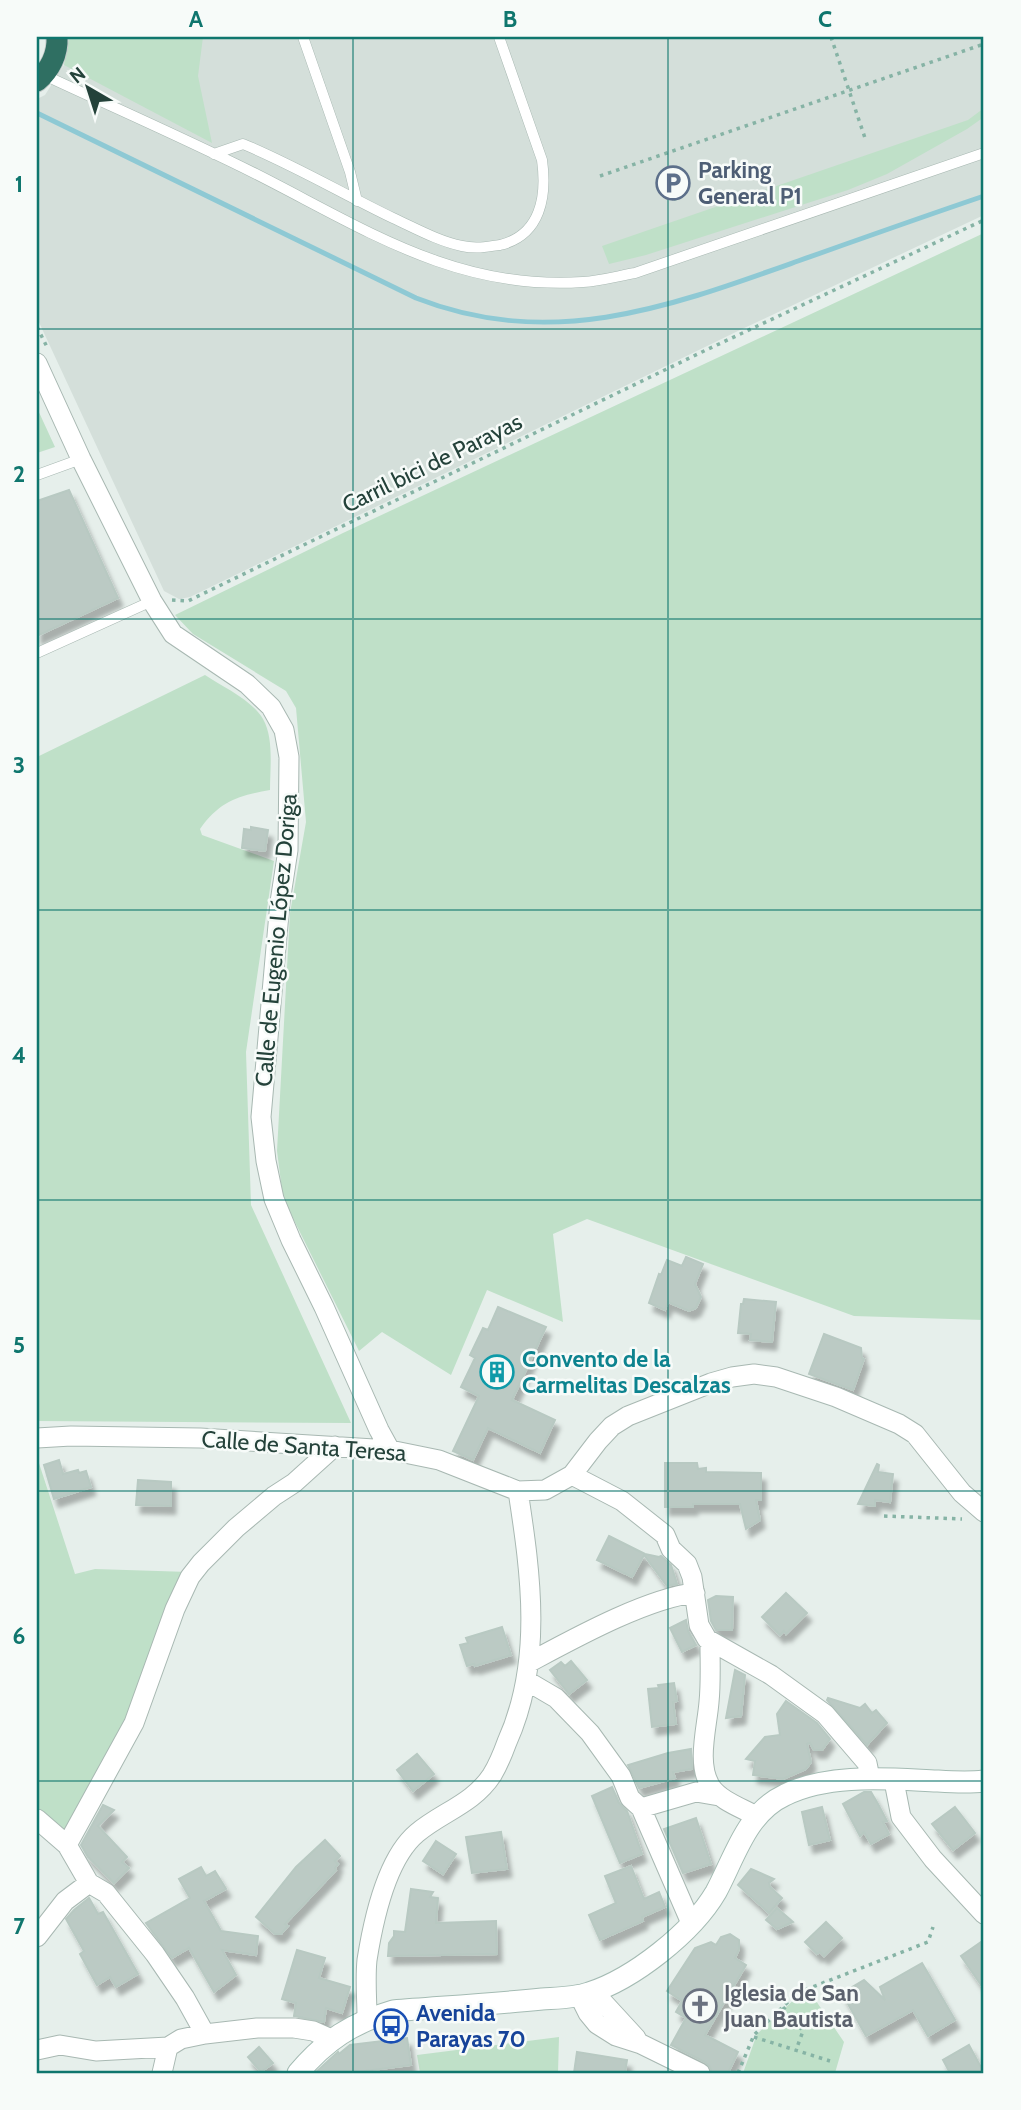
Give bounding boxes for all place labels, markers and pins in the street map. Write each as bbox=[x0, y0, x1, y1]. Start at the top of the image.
place label: Parking General P1 bbox=[698, 156, 802, 210]
parking icon: Parking General P1 bbox=[654, 164, 692, 202]
place label: Convento de la Carmelitas Descalzas bbox=[522, 1345, 731, 1399]
building icon: Convento de la Carmelitas Descalzas bbox=[478, 1353, 516, 1391]
place label: Iglesia de San Juan Bautista bbox=[723, 1979, 859, 2033]
church icon: Iglesia de San Juan Bautista bbox=[681, 1987, 719, 2025]
place label: Avenida Parayas 70 bbox=[416, 1999, 526, 2053]
bus stop icon: Avenida Parayas 70 bbox=[372, 2007, 410, 2045]

